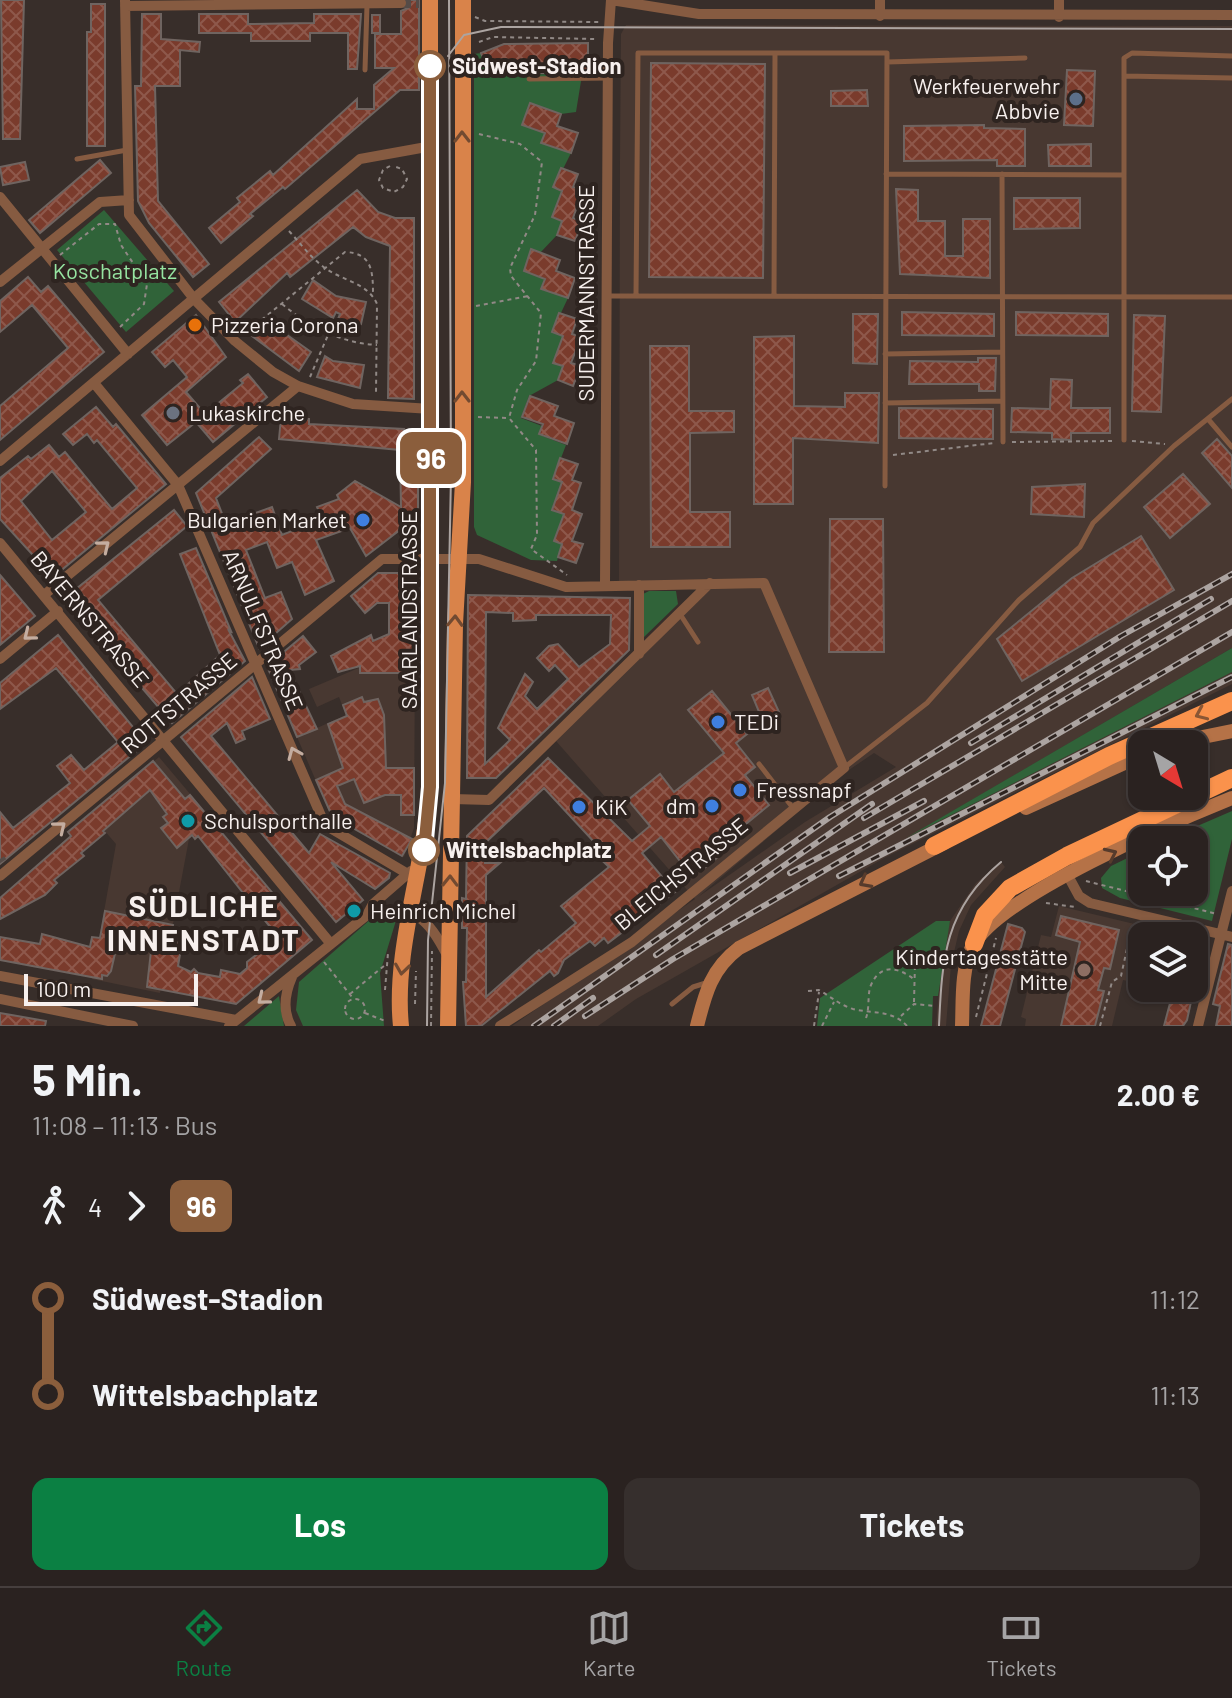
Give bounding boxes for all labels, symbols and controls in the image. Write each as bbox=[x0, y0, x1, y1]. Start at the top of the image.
marker: Südwest-Stadion bbox=[415, 51, 445, 81]
place label: Südwest-Stadion bbox=[452, 52, 622, 78]
place label: Werkfeuerwehr Abbvie bbox=[913, 72, 1060, 123]
marker: Werkfeuerwehr Abbvie bbox=[1067, 90, 1085, 108]
one-way arrow bbox=[453, 130, 471, 143]
street label: SUDERMANNSTRASSE bbox=[572, 185, 598, 401]
park label: Koschatplatz bbox=[53, 257, 177, 283]
place label: Pizzeria Corona bbox=[211, 311, 359, 337]
marker: Pizzeria Corona bbox=[186, 316, 204, 334]
one-way arrow bbox=[454, 390, 471, 403]
place label: Lukaskirche bbox=[189, 399, 305, 425]
marker: Lukaskirche bbox=[164, 404, 182, 422]
line badge: 96 bbox=[395, 432, 467, 484]
text: 96 bbox=[416, 441, 446, 475]
place label: Bulgarien Market bbox=[187, 506, 347, 532]
marker: Bulgarien Market bbox=[354, 511, 372, 529]
street label: SAARLANDSTRASSE bbox=[395, 511, 421, 709]
one-way arrow bbox=[95, 541, 109, 556]
street label: BAYERNSTRASSE bbox=[26, 545, 155, 692]
street label: ARNULFSTRASSE bbox=[218, 546, 309, 714]
one-way arrow bbox=[447, 614, 464, 627]
one-way arrow bbox=[24, 625, 38, 640]
street label: ROTTSTRASSE bbox=[115, 646, 241, 758]
one-way arrow bbox=[1195, 705, 1209, 721]
place label: TEDi bbox=[734, 708, 779, 734]
marker: TEDi bbox=[709, 713, 727, 731]
north arrow bbox=[1128, 730, 1208, 810]
map controls bbox=[1128, 730, 1208, 1002]
one-way arrow bbox=[288, 747, 304, 761]
place label: Fressnapf bbox=[756, 776, 852, 802]
marker: Fressnapf bbox=[731, 781, 749, 799]
place label: dm bbox=[666, 792, 696, 818]
place label: KiK bbox=[595, 793, 628, 819]
marker: dm bbox=[703, 797, 721, 815]
marker: KiK bbox=[570, 798, 588, 816]
place label: Schulsporthalle bbox=[204, 807, 353, 833]
marker: Schulsporthalle bbox=[179, 812, 197, 830]
street label: BLEICHSTRASSE bbox=[609, 812, 752, 935]
one-way arrow bbox=[51, 822, 65, 837]
button: locate bbox=[1128, 826, 1208, 906]
marker: Wittelsbachplatz bbox=[409, 835, 439, 865]
place label: Wittelsbachplatz bbox=[446, 836, 612, 862]
one-way arrow bbox=[1103, 848, 1117, 864]
one-way arrow bbox=[859, 873, 874, 888]
one-way arrow bbox=[441, 874, 458, 887]
district label: SÜDLICHE INNENSTADT bbox=[107, 887, 301, 957]
place label: Heinrich Michel bbox=[370, 897, 516, 923]
marker: Heinrich Michel bbox=[345, 902, 363, 920]
button: layers bbox=[1128, 922, 1208, 1002]
place label: Kindertagesstätte Mitte bbox=[895, 943, 1068, 994]
marker: Kindertagesstätte Mitte bbox=[1075, 961, 1093, 979]
one-way arrow bbox=[394, 962, 411, 975]
scale bar bbox=[24, 970, 198, 1006]
text: 100 m bbox=[36, 975, 91, 1001]
one-way arrow bbox=[258, 989, 272, 1004]
text: 5 Min. bbox=[32, 1052, 143, 1105]
text: 2.00 € bbox=[1117, 1076, 1200, 1112]
text: 11:08 – 11:13 · Bus bbox=[32, 1109, 217, 1140]
icon: walk bbox=[32, 1184, 76, 1228]
icon: forward bbox=[114, 1184, 158, 1228]
text: 96 bbox=[186, 1189, 216, 1223]
text: 4 bbox=[88, 1191, 102, 1222]
text: Südwest-Stadion bbox=[92, 1280, 323, 1316]
text: 11:12 bbox=[1150, 1283, 1200, 1314]
text: Wittelsbachplatz bbox=[92, 1376, 318, 1412]
text: 11:13 bbox=[1150, 1379, 1200, 1410]
button: Los bbox=[32, 1478, 608, 1570]
button: Tickets bbox=[624, 1478, 1200, 1570]
tab: Route bbox=[175, 1606, 232, 1680]
tab: Karte bbox=[583, 1606, 635, 1680]
tab: Tickets bbox=[986, 1606, 1056, 1680]

